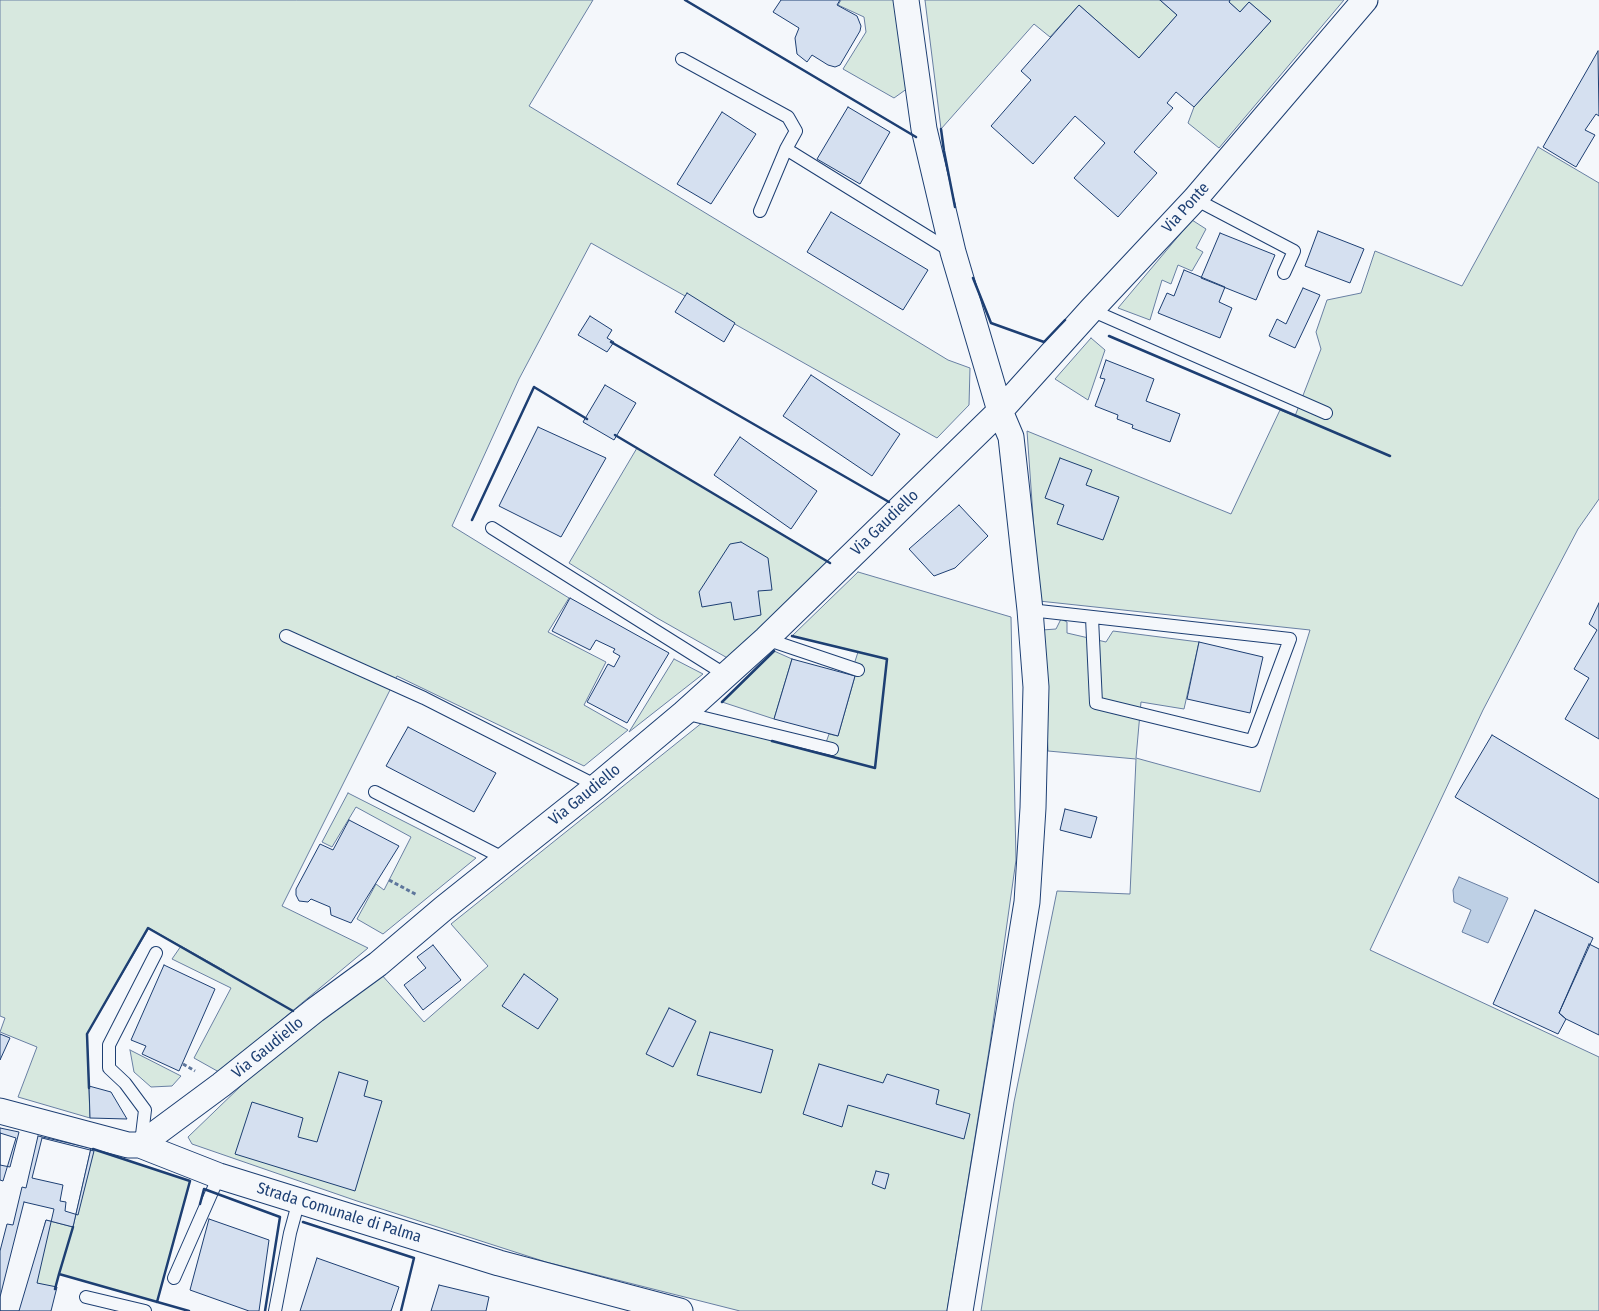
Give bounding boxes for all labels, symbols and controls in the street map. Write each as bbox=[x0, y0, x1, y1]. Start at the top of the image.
street label: Via Ponte bbox=[1158, 179, 1214, 237]
street label: Via Gaudiello bbox=[847, 486, 923, 560]
street label: Via Gaudiello bbox=[545, 760, 625, 830]
street label: Via Gaudiello bbox=[228, 1013, 308, 1083]
street label: Strada Comunale di Palma bbox=[254, 1179, 424, 1247]

